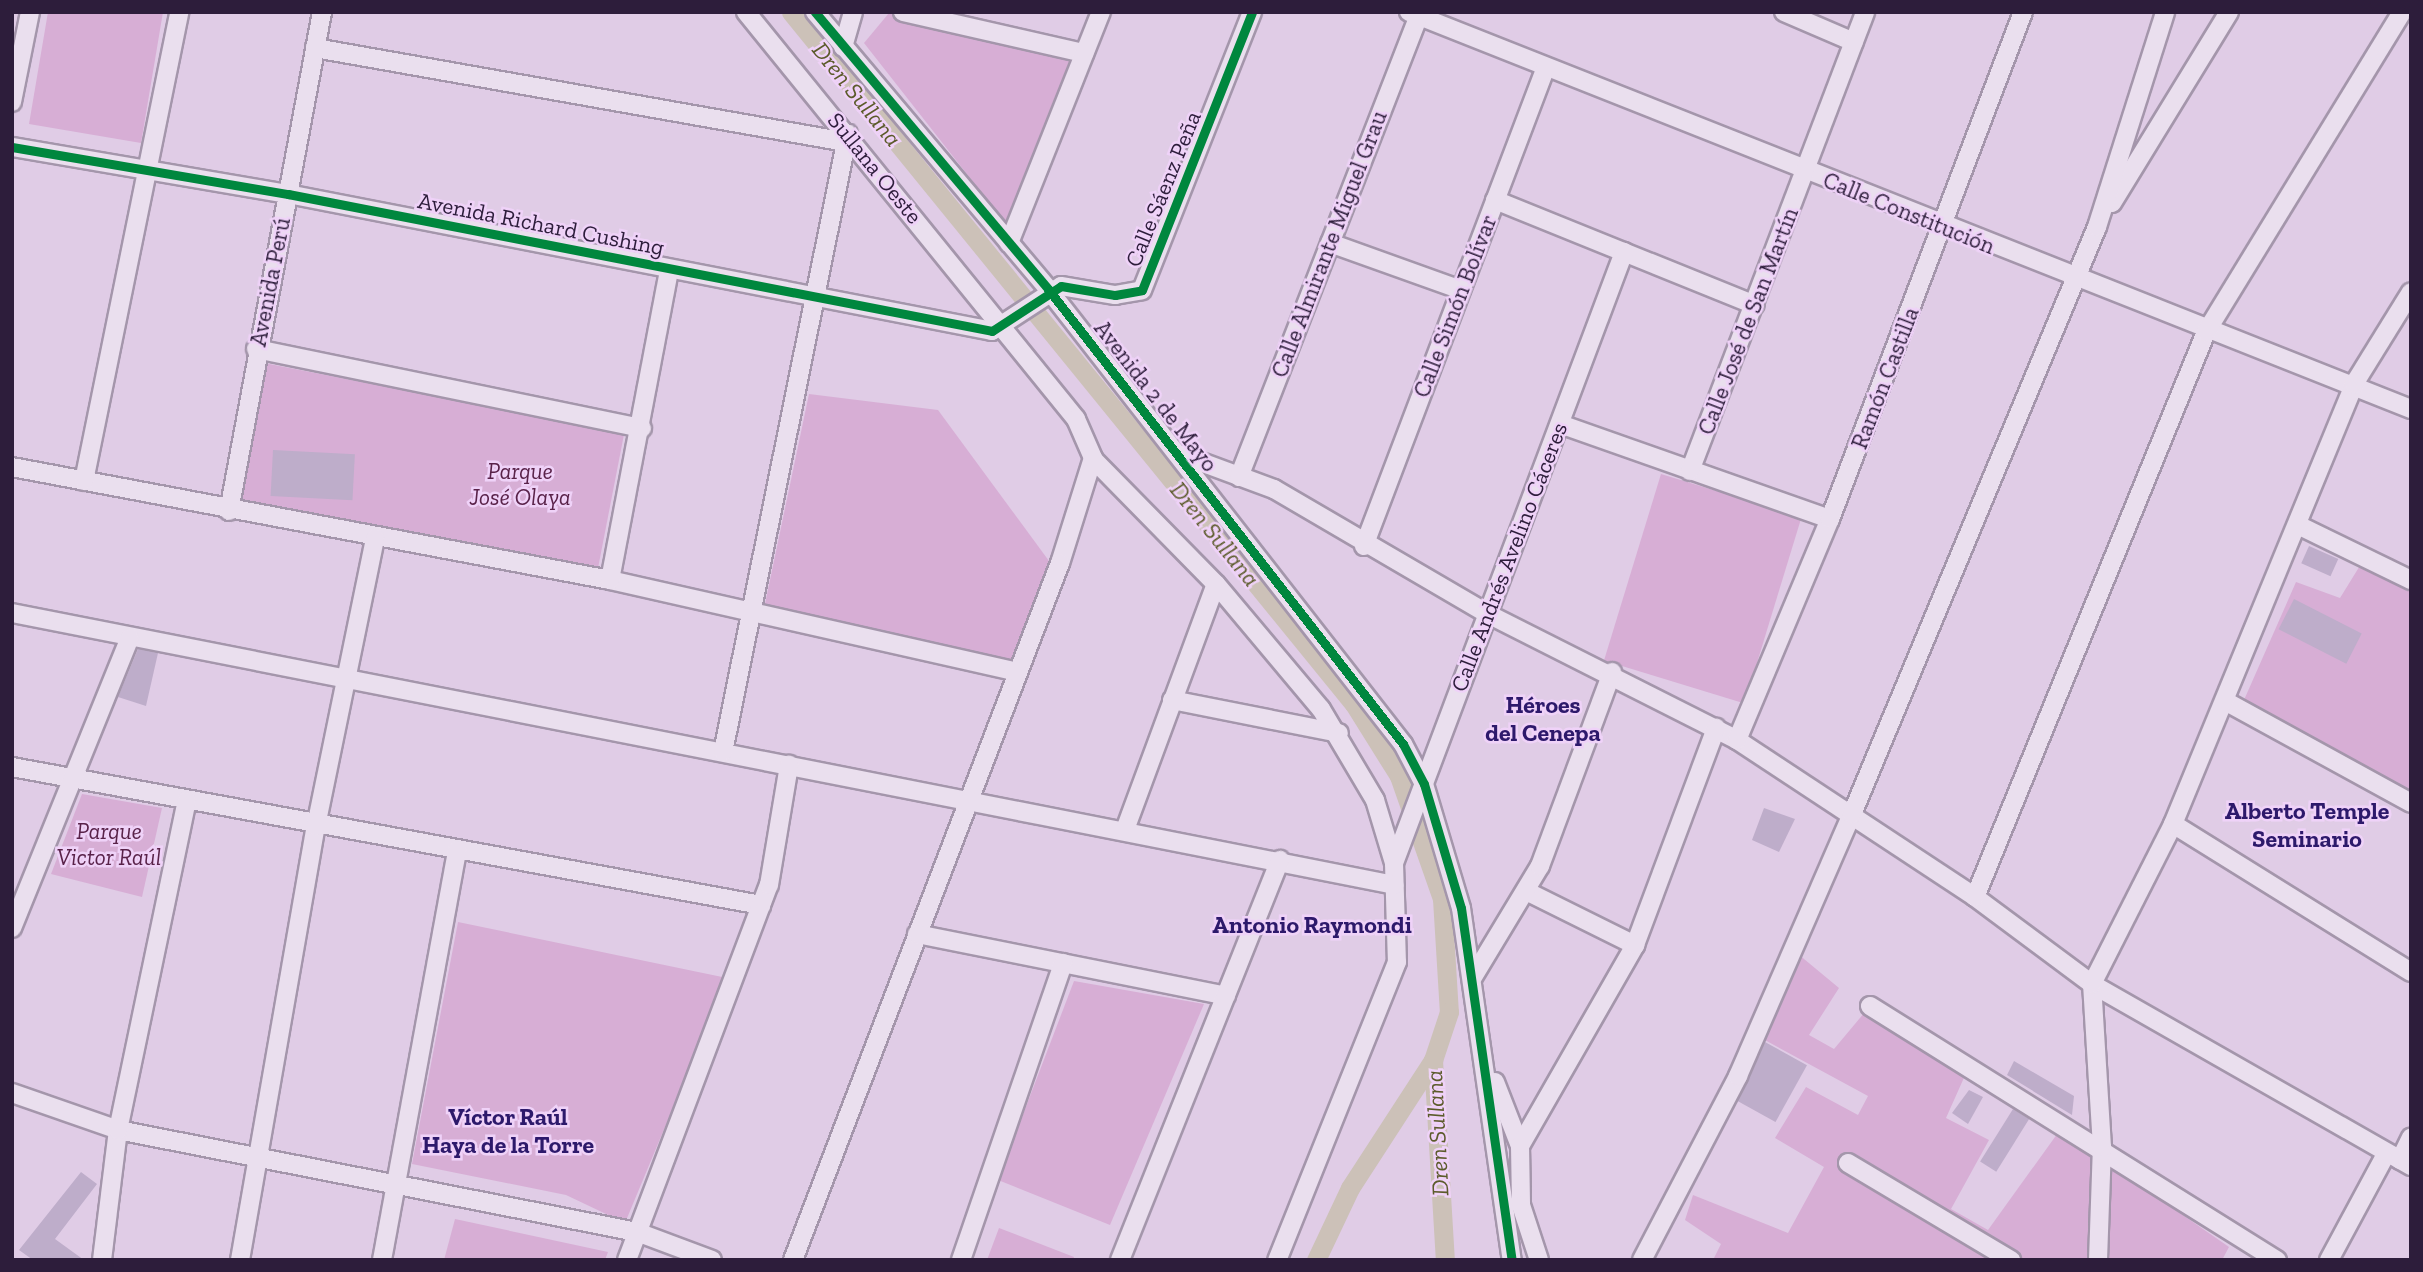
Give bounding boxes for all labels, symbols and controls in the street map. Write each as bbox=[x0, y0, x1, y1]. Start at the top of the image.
water label: Dren Sullana bbox=[806, 36, 908, 152]
street label: Calle Almirante Miguel Grau bbox=[1265, 106, 1393, 382]
street label: Sullana Oeste bbox=[822, 107, 928, 229]
street label: Calle Sáenz Peña bbox=[1119, 107, 1207, 271]
street label: Calle Constitución bbox=[1819, 166, 1999, 260]
street label: Avenida Richard Cushing bbox=[416, 187, 666, 261]
street label: Calle José de San Martín bbox=[1692, 203, 1804, 439]
street label: Calle Simón Bolívar bbox=[1407, 211, 1503, 401]
street label: Avenida Perú bbox=[244, 215, 296, 349]
street label: Ramón Castilla bbox=[1845, 303, 1925, 453]
street label: Avenida 2 de Mayo bbox=[1088, 315, 1224, 477]
street label: Calle Andrés Avelino Cáceres bbox=[1445, 418, 1573, 696]
park label: Parque José Olaya bbox=[469, 457, 571, 511]
water label: Dren Sullana bbox=[1164, 476, 1266, 592]
district label: Héroes del Cenepa bbox=[1485, 691, 1601, 747]
district label: Alberto Temple Seminario bbox=[2225, 797, 2389, 853]
park label: Parque Victor Raúl bbox=[57, 817, 161, 871]
district label: Antonio Raymondi bbox=[1212, 911, 1412, 939]
water label: Dren Sullana bbox=[1419, 1069, 1455, 1197]
district label: Víctor Raúl Haya de la Torre bbox=[422, 1103, 594, 1159]

